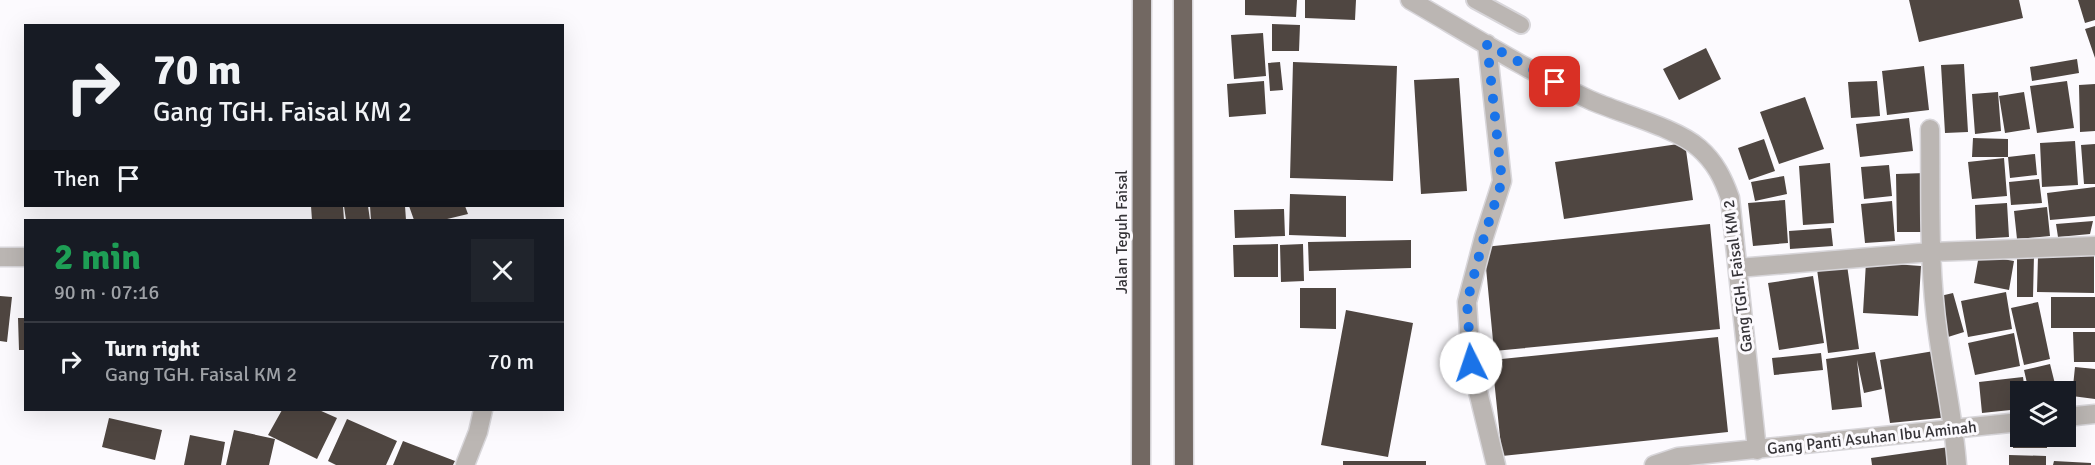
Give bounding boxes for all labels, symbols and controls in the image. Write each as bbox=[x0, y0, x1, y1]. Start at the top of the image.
text: 70 m bbox=[153, 45, 242, 96]
icon: right bbox=[54, 48, 132, 126]
pin bbox=[1529, 56, 1580, 107]
icon: arrive bbox=[1538, 65, 1571, 98]
text: Gang TGH. Faisal KM 2 bbox=[153, 96, 412, 129]
icon: arrive bbox=[112, 162, 145, 195]
text: Then bbox=[54, 165, 100, 192]
street label: Jalan Teguh Faisal bbox=[1112, 170, 1132, 294]
street label: Gang TGH. Faisal KM 2 bbox=[1719, 199, 1757, 353]
text: 2 min bbox=[54, 235, 141, 280]
button: close bbox=[471, 239, 534, 302]
text: 90 m · 07:16 bbox=[54, 280, 159, 305]
position arrow bbox=[1439, 331, 1503, 395]
text: Turn right bbox=[105, 335, 200, 362]
icon: right bbox=[54, 345, 87, 378]
text: 70 m bbox=[488, 348, 534, 375]
text: Gang TGH. Faisal KM 2 bbox=[105, 362, 297, 387]
map controls bbox=[2010, 381, 2076, 447]
button: layers bbox=[2010, 381, 2076, 447]
street label: Gang Panti Asuhan Ibu Aminah bbox=[1766, 417, 1978, 459]

